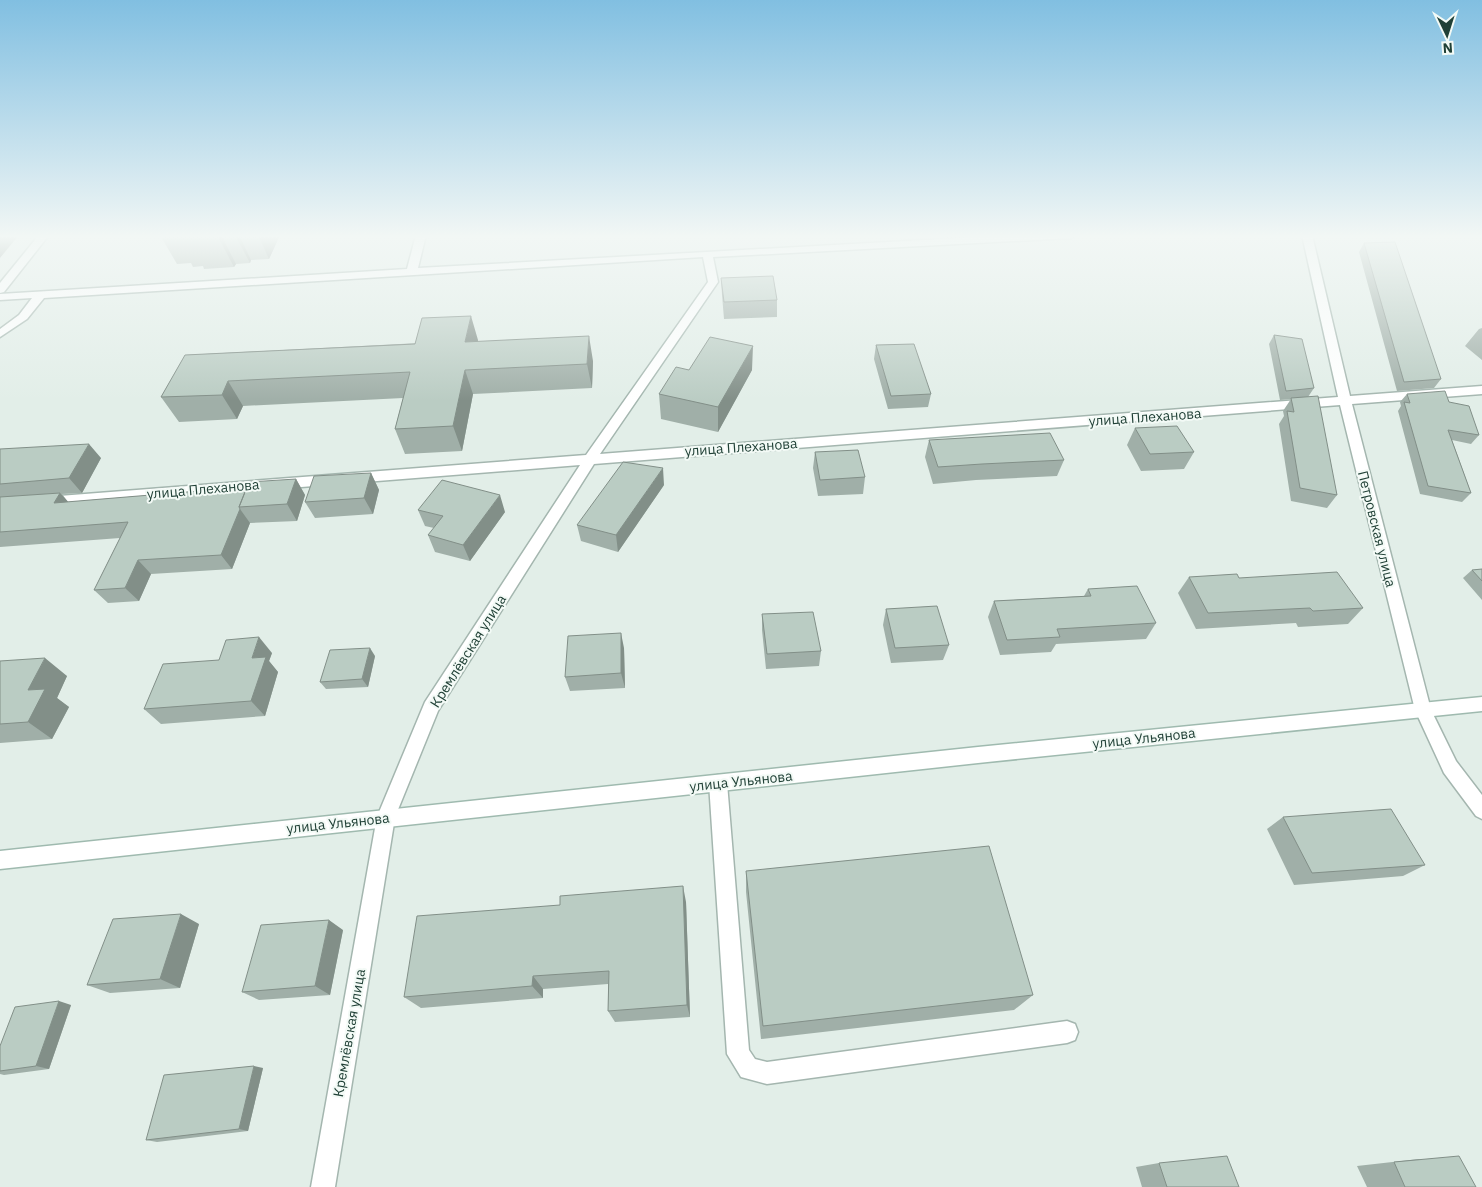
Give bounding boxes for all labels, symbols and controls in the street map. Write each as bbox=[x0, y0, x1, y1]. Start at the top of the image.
north arrow bbox=[1422, 10, 1472, 60]
text: N bbox=[1442, 39, 1454, 57]
street label: улица Плеханова bbox=[1088, 404, 1203, 430]
street label: улица Плеханова bbox=[684, 434, 799, 460]
street label: Петровская улица bbox=[1354, 469, 1400, 590]
street label: улица Плеханова bbox=[146, 475, 261, 503]
street label: Кремлёвская улица bbox=[426, 591, 510, 711]
street label: улица Ульянова bbox=[1092, 724, 1197, 752]
street label: улица Ульянова bbox=[689, 767, 794, 795]
street label: улица Ульянова bbox=[286, 809, 391, 837]
street label: Кремлёвская улица bbox=[329, 967, 369, 1099]

